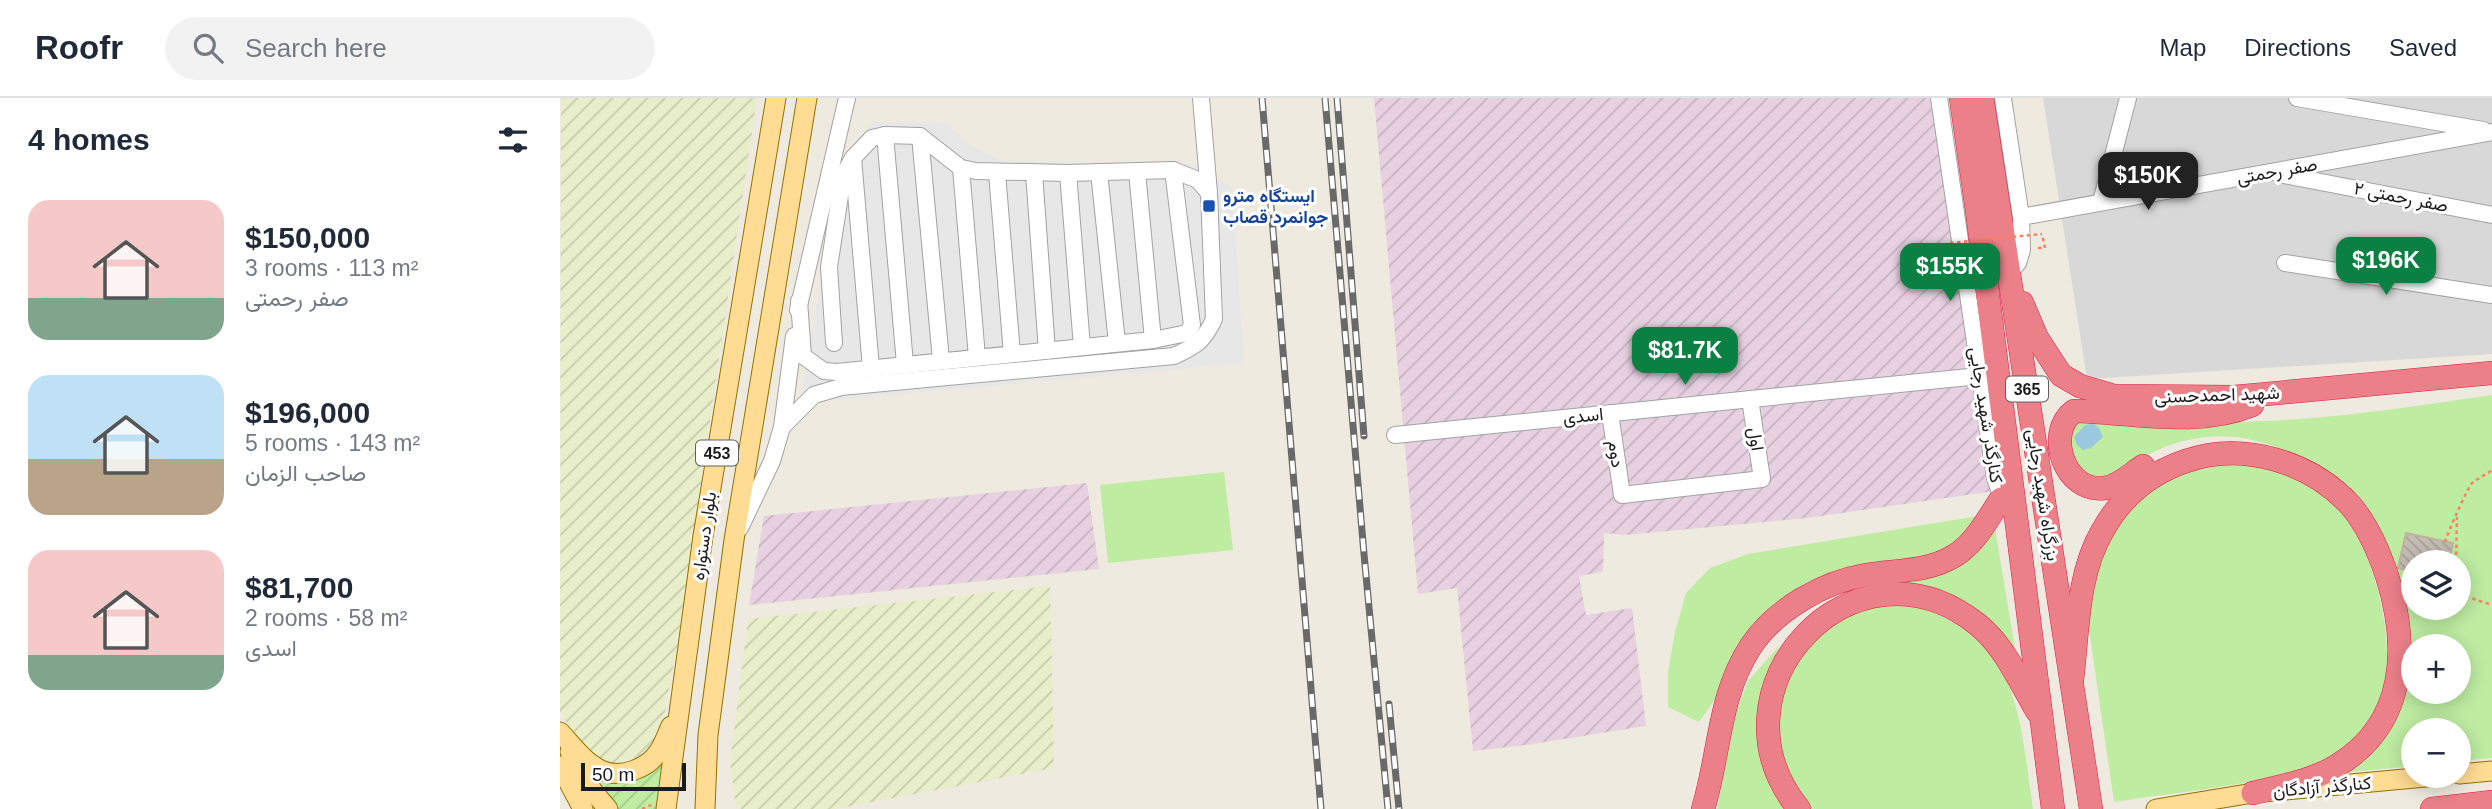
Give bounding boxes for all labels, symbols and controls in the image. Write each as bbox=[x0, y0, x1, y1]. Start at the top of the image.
search box bbox=[165, 17, 655, 80]
text: Roofr bbox=[35, 29, 123, 66]
icon: search bbox=[189, 29, 227, 67]
text: Search here bbox=[245, 33, 387, 63]
text: Map bbox=[2160, 34, 2206, 61]
text: Directions bbox=[2244, 34, 2351, 61]
text: Saved bbox=[2389, 34, 2457, 61]
icon: filters bbox=[494, 121, 532, 159]
text: 4 homes bbox=[28, 123, 150, 156]
pin: $150K bbox=[2099, 152, 2197, 212]
street label: صفر رحمتی bbox=[2235, 154, 2319, 189]
text: $150K bbox=[2114, 162, 2182, 188]
street label: صفر رحمتی ۲ bbox=[2352, 178, 2450, 217]
place label: ایستگاه مترو جوانمرد قصاب bbox=[1223, 186, 1328, 228]
marker: ایستگاه مترو جوانمرد قصاب bbox=[1201, 198, 1217, 214]
text: $150,000 bbox=[245, 221, 370, 254]
icon: home bbox=[84, 228, 168, 312]
pin: $196K bbox=[2337, 238, 2435, 297]
pin: $155K bbox=[1901, 244, 1999, 303]
text: $196K bbox=[2352, 247, 2420, 273]
text: $155K bbox=[1916, 253, 1984, 279]
text: 3 rooms · 113 m² bbox=[245, 255, 418, 281]
text: صفر رحمتی bbox=[245, 285, 349, 311]
pin: $81.7K bbox=[1628, 328, 1742, 387]
text: $81.7K bbox=[1648, 337, 1722, 363]
street label: کنارگذر شهید رجایی bbox=[1964, 346, 2007, 485]
road number: 365 bbox=[2006, 376, 2048, 402]
street label: شهید احمدحسنی bbox=[2154, 383, 2280, 408]
text: $196,000 bbox=[245, 396, 370, 429]
icon: home bbox=[84, 403, 168, 487]
street label: اسدی bbox=[1562, 404, 1604, 429]
street label: اول bbox=[1743, 426, 1768, 452]
street label: بزرگراه شهید رجایی bbox=[2022, 428, 2063, 563]
text: 5 rooms · 143 m² bbox=[245, 430, 420, 456]
street label: دوم bbox=[1602, 439, 1628, 469]
road number: 453 bbox=[696, 440, 738, 466]
text: صاحب الزمان bbox=[245, 460, 366, 486]
street label: بلوار دستواره bbox=[688, 491, 721, 582]
map controls bbox=[2401, 550, 2471, 788]
button: layers bbox=[2401, 550, 2471, 620]
text: $81,700 bbox=[245, 571, 353, 604]
icon: home bbox=[84, 578, 168, 662]
text: 2 rooms · 58 m² bbox=[245, 605, 407, 631]
button: + bbox=[2401, 634, 2471, 704]
text: اسدی bbox=[245, 635, 297, 661]
button: − bbox=[2401, 718, 2471, 788]
scale bar bbox=[581, 760, 686, 792]
text: 50 m bbox=[592, 764, 634, 785]
street label: کنارگذر آزادگان bbox=[2272, 773, 2372, 802]

